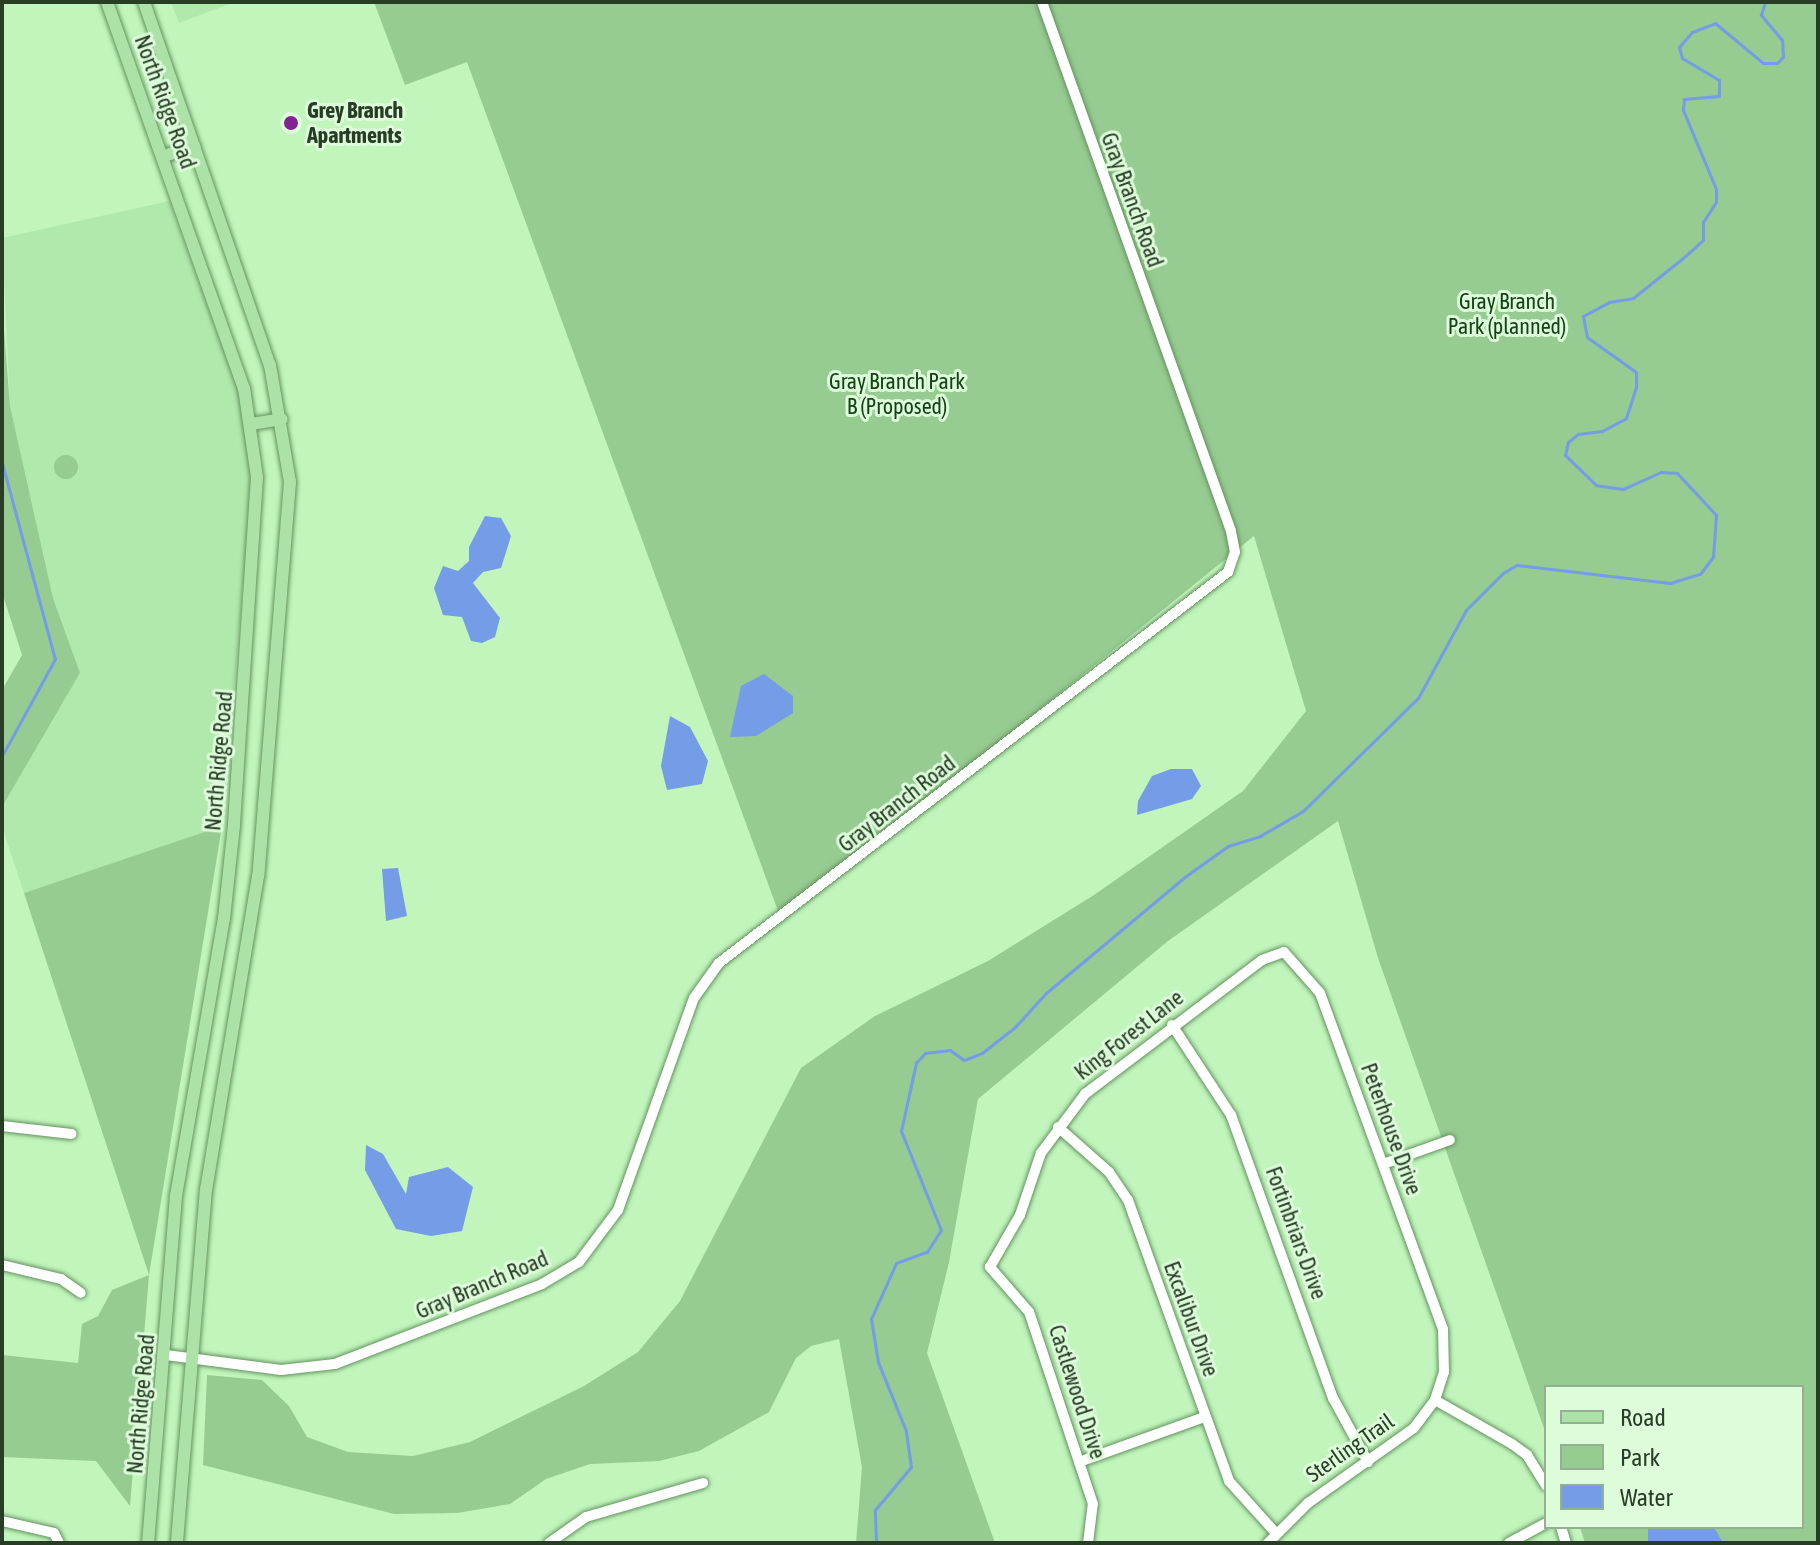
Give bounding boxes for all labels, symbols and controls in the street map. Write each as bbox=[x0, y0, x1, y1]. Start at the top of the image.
street label: North Ridge Road bbox=[129, 32, 201, 172]
place label: Grey Branch Apartments bbox=[307, 97, 403, 148]
marker: Grey Branch Apartments bbox=[282, 114, 300, 132]
street label: Gray Branch Road bbox=[1095, 129, 1169, 271]
park label: Gray Branch Park (planned) bbox=[1448, 288, 1566, 340]
park label: Gray Branch Park B (Proposed) bbox=[829, 368, 965, 420]
street label: North Ridge Road bbox=[200, 690, 238, 832]
street label: Gray Branch Road bbox=[833, 750, 961, 858]
street label: King Forest Lane bbox=[1069, 984, 1189, 1086]
street label: Peterhouse Drive bbox=[1355, 1060, 1427, 1198]
street label: Fortinbriars Drive bbox=[1260, 1163, 1332, 1303]
street label: Gray Branch Road bbox=[412, 1245, 552, 1325]
street label: Excalibur Drive bbox=[1158, 1258, 1224, 1380]
street label: Castlewood Drive bbox=[1043, 1322, 1111, 1462]
street label: North Ridge Road bbox=[122, 1333, 160, 1475]
legend bbox=[1544, 1385, 1804, 1529]
text: Road bbox=[1620, 1404, 1666, 1431]
street label: Sterling Trail bbox=[1301, 1408, 1399, 1488]
text: Park bbox=[1620, 1444, 1660, 1471]
text: Water bbox=[1620, 1484, 1673, 1511]

